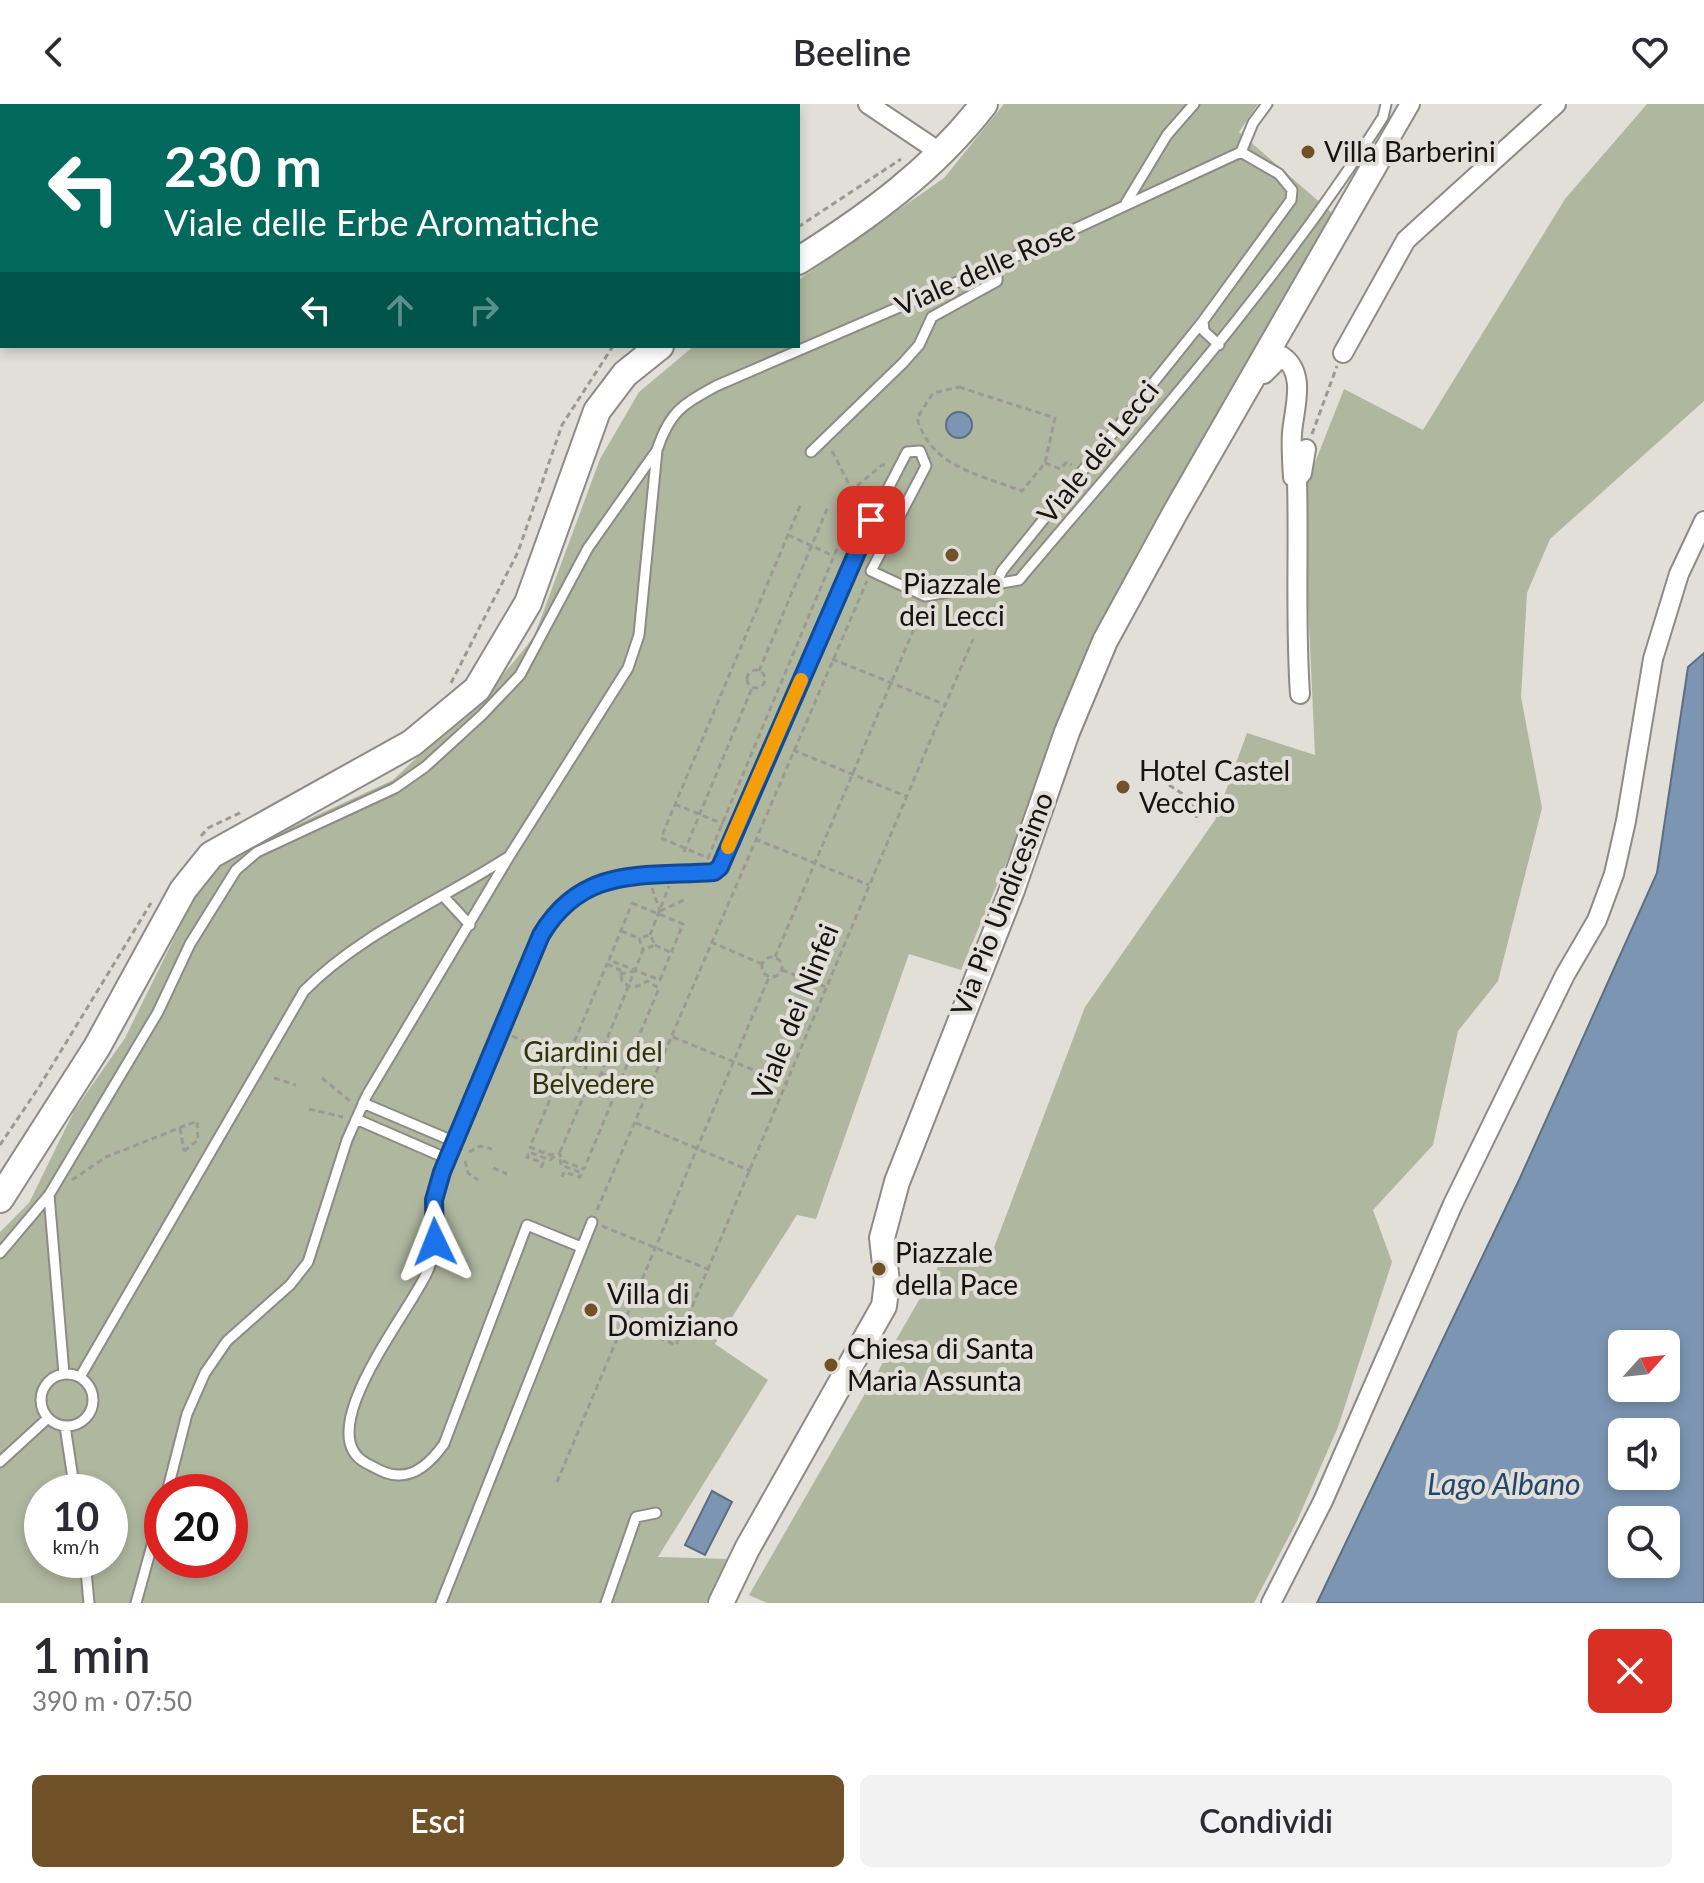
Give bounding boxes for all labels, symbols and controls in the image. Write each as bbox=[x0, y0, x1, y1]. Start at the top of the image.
icon: back bbox=[32, 30, 76, 74]
text: Beeline bbox=[793, 30, 911, 74]
icon: heart bbox=[1628, 30, 1672, 74]
text: 230 m bbox=[164, 132, 322, 199]
place label: Villa Barberini bbox=[1324, 134, 1496, 168]
icon: left bbox=[32, 136, 136, 240]
marker: Villa Barberini bbox=[1299, 143, 1317, 161]
text: Viale delle Erbe Aromatiche bbox=[164, 200, 599, 244]
street label: Viale delle Rose bbox=[889, 212, 1080, 322]
icon: left bbox=[294, 288, 338, 332]
icon: ahead bbox=[378, 288, 422, 332]
icon: right bbox=[462, 288, 506, 332]
street label: Viale dei Lecci bbox=[1029, 373, 1165, 530]
pin bbox=[837, 486, 905, 554]
icon: arrive bbox=[849, 498, 893, 542]
marker: Piazzale dei Lecci bbox=[943, 546, 961, 564]
place label: Piazzale dei Lecci bbox=[899, 566, 1005, 632]
place label: Hotel Castel Vecchio bbox=[1139, 753, 1290, 819]
marker: Hotel Castel Vecchio bbox=[1114, 778, 1132, 796]
street label: Via Pio Undicesimo bbox=[943, 787, 1059, 1020]
street label: Viale dei Ninfei bbox=[743, 919, 845, 1105]
park label: Giardini del Belvedere bbox=[523, 1034, 663, 1100]
position arrow bbox=[393, 1200, 477, 1284]
place label: Piazzale della Pace bbox=[895, 1235, 1018, 1301]
marker: Piazzale della Pace bbox=[870, 1260, 888, 1278]
place label: Villa di Domiziano bbox=[607, 1276, 739, 1342]
marker: Villa di Domiziano bbox=[582, 1301, 600, 1319]
north arrow bbox=[1608, 1330, 1680, 1402]
map controls bbox=[1608, 1330, 1680, 1578]
place label: Chiesa di Santa Maria Assunta bbox=[847, 1331, 1034, 1397]
marker: Chiesa di Santa Maria Assunta bbox=[822, 1356, 840, 1374]
button: sound bbox=[1608, 1418, 1680, 1490]
water label: Lago Albano bbox=[1427, 1465, 1581, 1501]
speed limit sign: 20 bbox=[144, 1474, 248, 1578]
text: 10 bbox=[53, 1492, 99, 1540]
button: search bbox=[1608, 1506, 1680, 1578]
text: km/h bbox=[53, 1534, 99, 1558]
text: 1 min bbox=[32, 1626, 150, 1683]
button: close bbox=[1588, 1629, 1672, 1713]
text: 390 m · 07:50 bbox=[32, 1685, 192, 1717]
button: Esci bbox=[32, 1775, 844, 1867]
button: Condividi bbox=[860, 1775, 1672, 1867]

